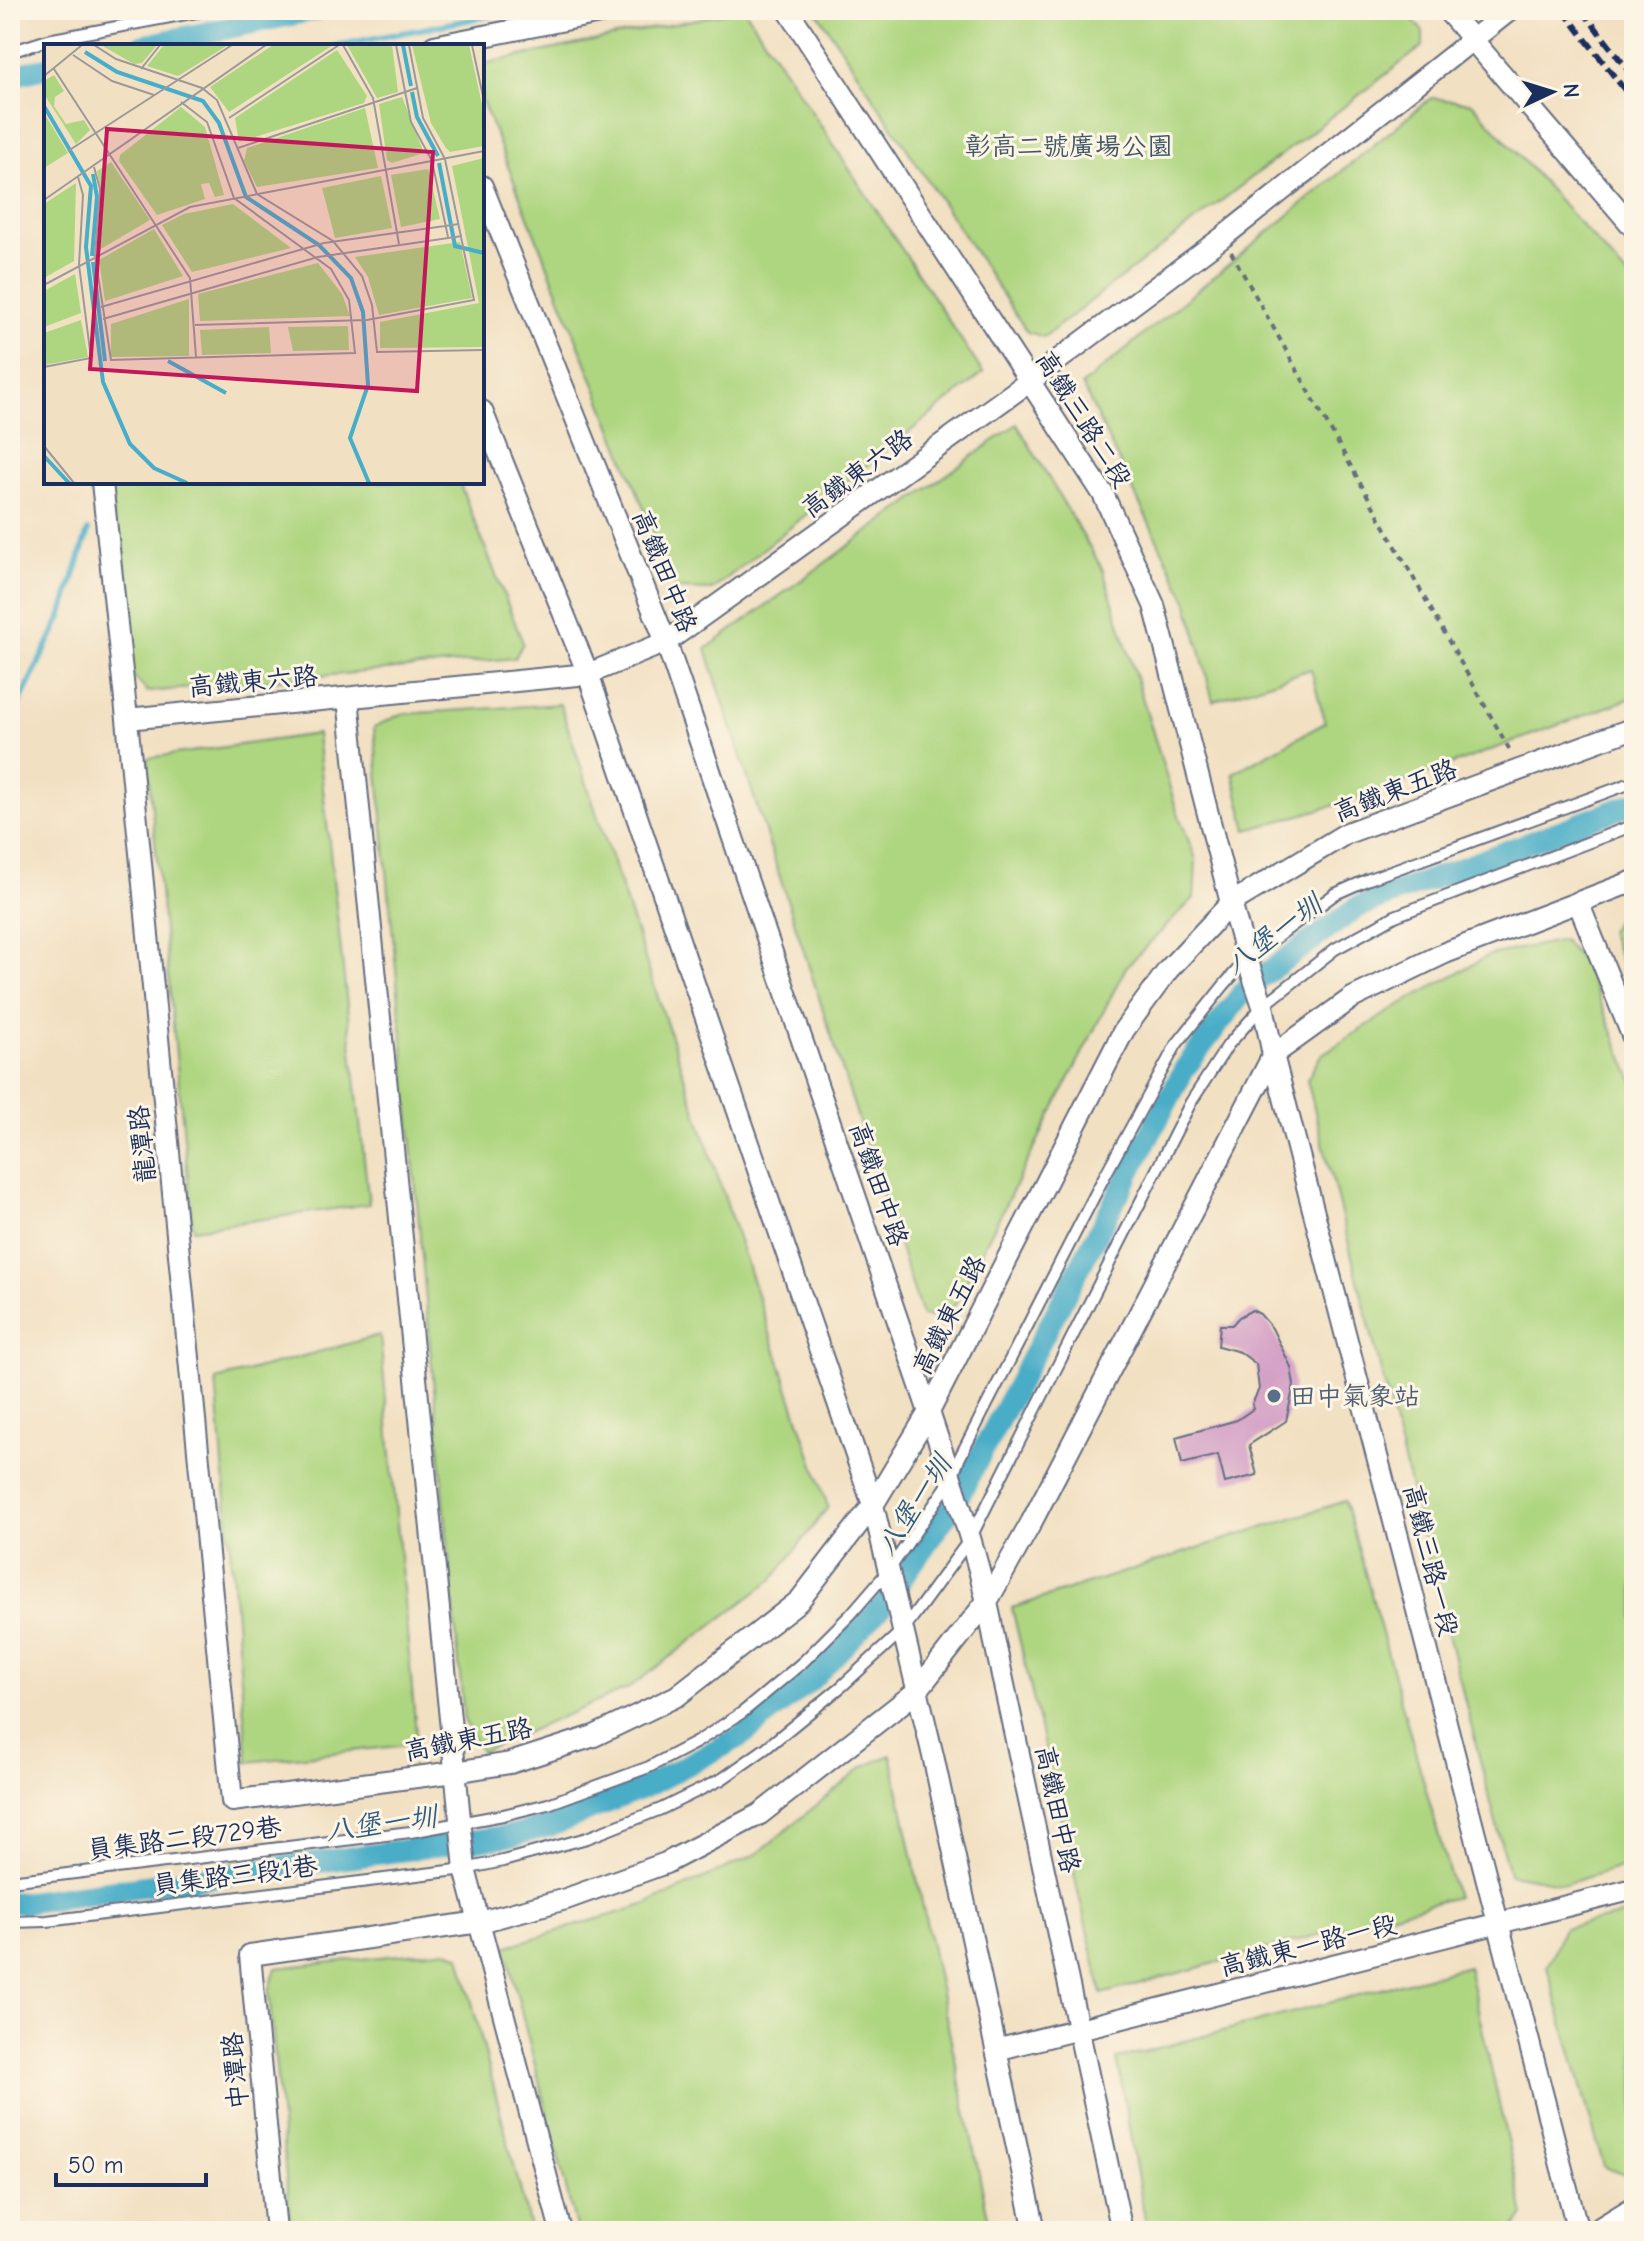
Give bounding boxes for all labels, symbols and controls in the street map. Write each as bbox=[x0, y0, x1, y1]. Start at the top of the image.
inset map bbox=[44, 44, 484, 484]
north arrow bbox=[1512, 52, 1592, 132]
text: N bbox=[1557, 83, 1584, 99]
park label: 彰高二號廣場公園 bbox=[965, 132, 1173, 162]
street label: 高鐵三路二段 bbox=[1029, 345, 1137, 494]
street label: 高鐵東六路 bbox=[796, 423, 919, 524]
street label: 高鐵田中路 bbox=[626, 505, 702, 637]
street label: 高鐵東六路 bbox=[187, 661, 319, 703]
street label: 高鐵東五路 bbox=[1329, 754, 1461, 828]
water label: 八堡一圳 bbox=[1219, 887, 1330, 981]
street label: 龍潭路 bbox=[124, 1104, 162, 1184]
street label: 高鐵田中路 bbox=[843, 1118, 913, 1251]
street label: 高鐵東五路 bbox=[907, 1251, 993, 1380]
place label: 田中氣象站 bbox=[1290, 1382, 1420, 1412]
marker: 田中氣象站 bbox=[1265, 1387, 1283, 1405]
water label: 八堡一圳 bbox=[870, 1447, 959, 1561]
street label: 高鐵三路一段 bbox=[1397, 1481, 1463, 1640]
street label: 高鐵東五路 bbox=[402, 1713, 535, 1767]
street label: 高鐵田中路 bbox=[1029, 1743, 1085, 1876]
water label: 八堡一圳 bbox=[323, 1800, 442, 1848]
street label: 員集路二段729巷 bbox=[85, 1812, 283, 1866]
street label: 員集路三段1巷 bbox=[151, 1851, 319, 1901]
street label: 高鐵東一路一段 bbox=[1216, 1909, 1400, 1983]
street label: 中潭路 bbox=[218, 2031, 254, 2111]
scale bar bbox=[56, 2137, 206, 2187]
text: 50 m bbox=[68, 2151, 124, 2179]

